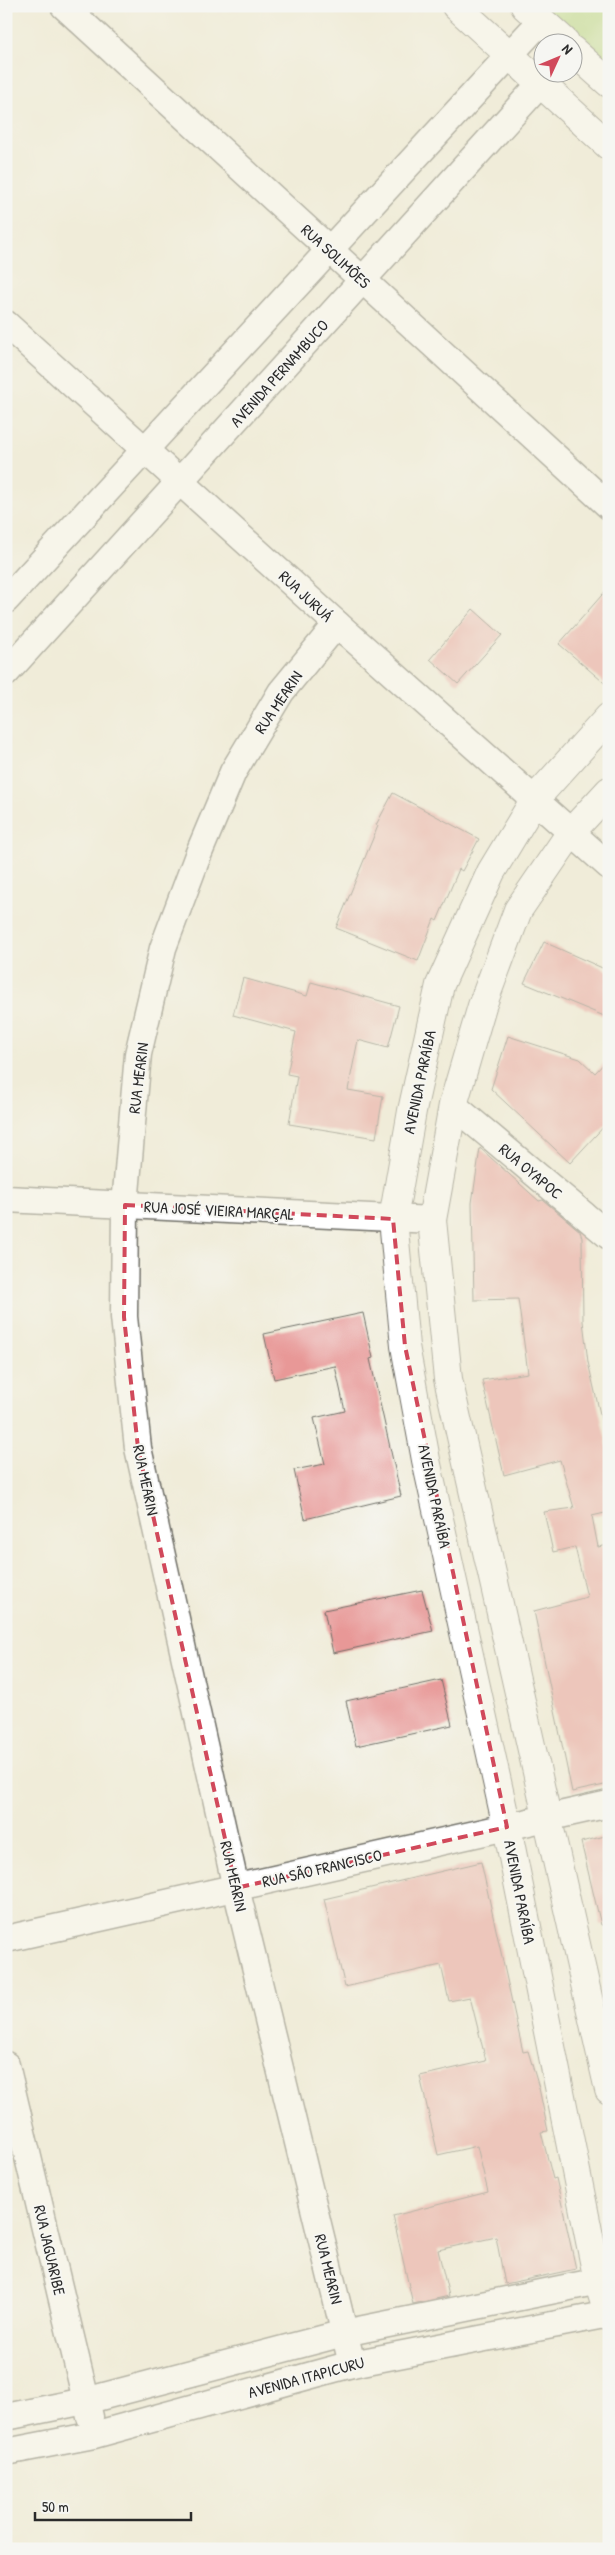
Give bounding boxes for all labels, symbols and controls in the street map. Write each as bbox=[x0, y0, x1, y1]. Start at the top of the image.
north arrow bbox=[532, 32, 582, 82]
text: N bbox=[558, 39, 578, 58]
street label: RUA SOLIMÕES bbox=[297, 219, 376, 293]
street label: AVENIDA PERNAMBUCO bbox=[225, 314, 333, 432]
street label: RUA JURUÁ bbox=[274, 565, 338, 627]
street label: RUA MEARIN bbox=[249, 666, 307, 738]
street label: AVENIDA PARAÍBA bbox=[397, 1028, 441, 1136]
street label: RUA MEARIN bbox=[123, 1041, 153, 1115]
street label: RUA OYAPOC bbox=[495, 1138, 568, 1204]
street label: RUA JOSÉ VIEIRA MARÇAL bbox=[144, 1195, 294, 1225]
street label: AVENIDA PARAÍBA bbox=[413, 1442, 457, 1550]
street label: RUA MEARIN bbox=[128, 1443, 164, 1517]
street label: AVENIDA PARAÍBA bbox=[499, 1838, 541, 1946]
street label: RUA MEARIN bbox=[215, 1839, 253, 1913]
street label: RUA SÃO FRANCISCO bbox=[260, 1843, 384, 1892]
street label: RUA JAGUARIBE bbox=[29, 2203, 71, 2297]
street label: RUA MEARIN bbox=[310, 2232, 348, 2306]
street label: AVENIDA ITAPICURU bbox=[245, 2351, 367, 2403]
scale bar bbox=[35, 2490, 191, 2522]
text: 50 m bbox=[42, 2496, 69, 2517]

